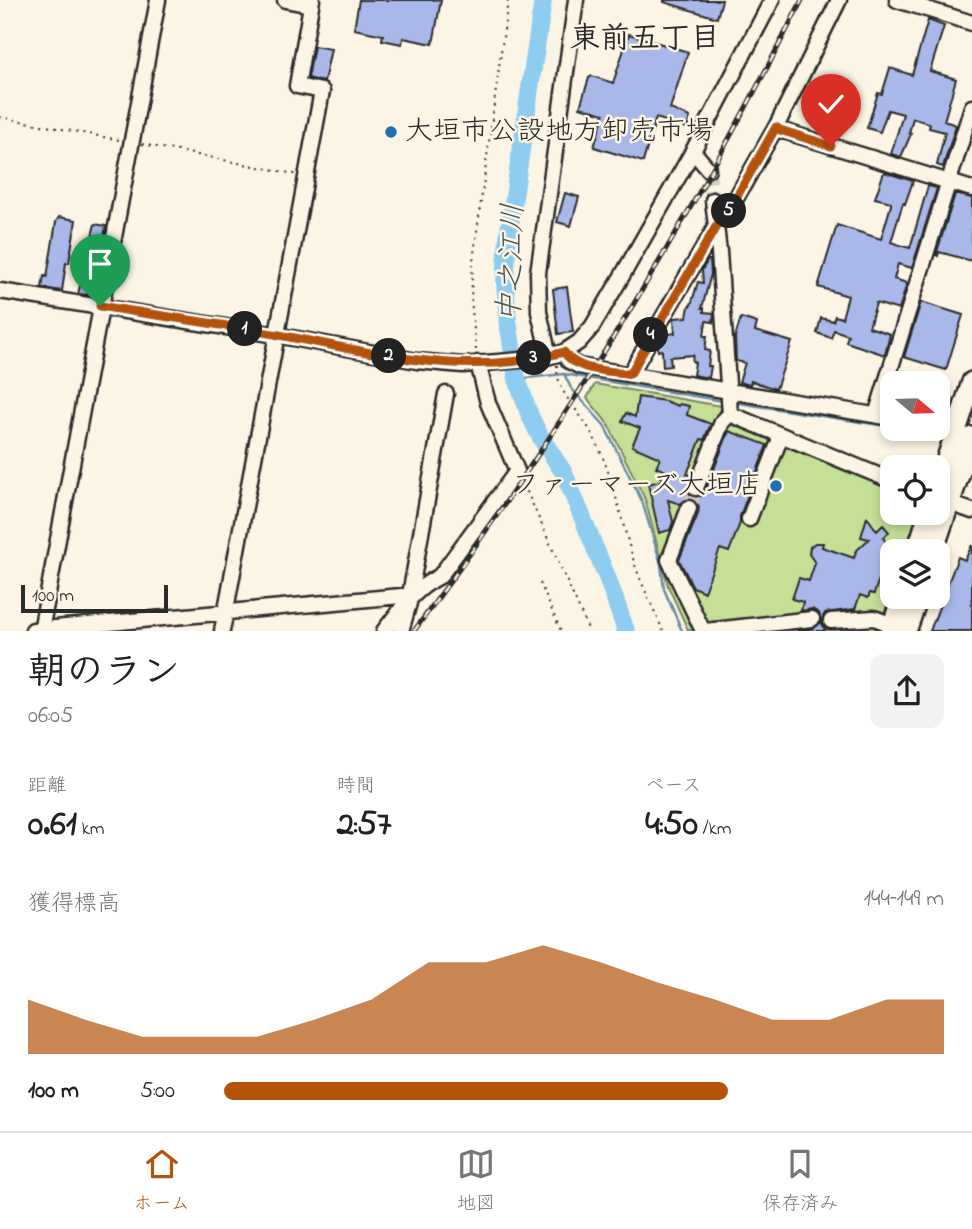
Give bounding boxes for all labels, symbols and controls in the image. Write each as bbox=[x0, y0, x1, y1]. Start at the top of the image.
district label: 東前五丁目 bbox=[570, 18, 720, 62]
pin bbox=[801, 74, 861, 146]
icon: check bbox=[812, 85, 850, 123]
place label: 大垣市公設地方卸売市場 bbox=[405, 112, 713, 153]
marker: 大垣市公設地方卸売市場 bbox=[383, 124, 399, 140]
pin: 5 bbox=[712, 194, 746, 228]
text: 5 bbox=[723, 197, 734, 224]
water label: 中之江川 bbox=[489, 202, 537, 324]
pin bbox=[70, 234, 130, 306]
icon: arrive bbox=[81, 245, 119, 283]
pin: 1 bbox=[228, 312, 262, 346]
text: 1 bbox=[241, 315, 248, 342]
pin: 4 bbox=[634, 318, 668, 352]
text: 4 bbox=[647, 321, 654, 348]
pin: 2 bbox=[372, 338, 406, 374]
pin: 3 bbox=[516, 340, 552, 376]
text: 2 bbox=[384, 342, 393, 369]
text: 3 bbox=[530, 344, 537, 371]
north arrow bbox=[880, 371, 950, 441]
map controls bbox=[880, 371, 950, 609]
button: locate bbox=[880, 455, 950, 525]
place label: ファーマーズ大垣店 bbox=[512, 466, 762, 507]
marker: ファーマーズ大垣店 bbox=[768, 478, 784, 494]
button: layers bbox=[880, 539, 950, 609]
scale bar bbox=[21, 582, 168, 613]
text: 100 m bbox=[32, 583, 74, 610]
text: 朝のラン bbox=[28, 646, 180, 702]
button: share bbox=[870, 654, 944, 728]
text: 06:05 bbox=[28, 700, 73, 733]
text: 距離 bbox=[28, 773, 66, 800]
text: 時間 bbox=[337, 773, 375, 800]
text: ペース bbox=[645, 773, 701, 800]
text: 0.61 bbox=[28, 800, 77, 851]
text: 2:57 bbox=[337, 800, 391, 851]
text: 4:50 bbox=[645, 800, 698, 851]
text: km bbox=[77, 816, 105, 843]
text: /km bbox=[698, 816, 732, 843]
text: 144–149 m bbox=[864, 883, 944, 916]
text: 獲得標高 bbox=[28, 888, 120, 921]
text: 100 m bbox=[28, 1075, 79, 1108]
text: 5:00 bbox=[140, 1075, 175, 1108]
tab: ホーム bbox=[134, 1145, 190, 1218]
tab: 地図 bbox=[457, 1145, 495, 1218]
tab: 保存済み bbox=[762, 1145, 838, 1218]

